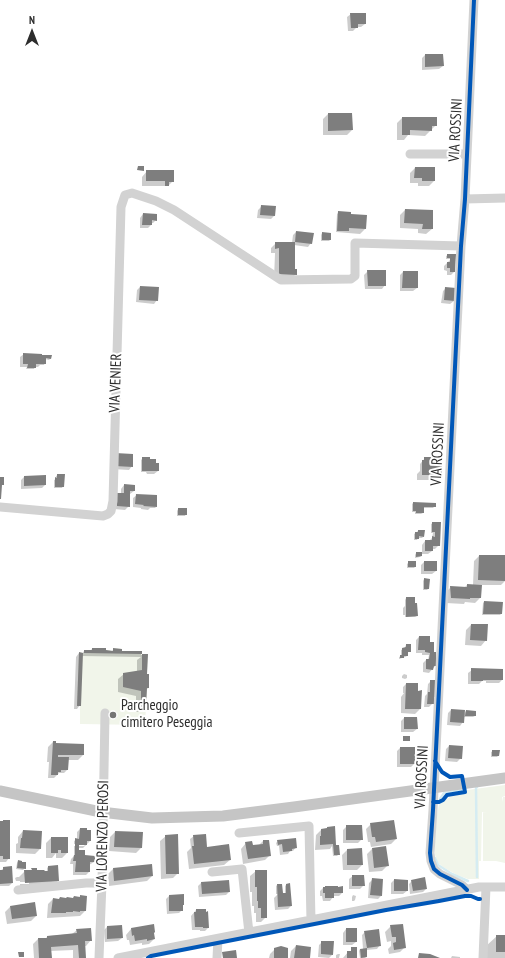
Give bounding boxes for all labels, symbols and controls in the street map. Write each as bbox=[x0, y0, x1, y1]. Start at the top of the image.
north arrow bbox=[12, 12, 52, 52]
text: N bbox=[29, 13, 35, 27]
street label: VIA ROSSINI bbox=[445, 98, 467, 162]
street label: VIA VENIER bbox=[106, 353, 126, 413]
street label: VIA ROSSINI bbox=[427, 422, 449, 486]
place label: Parcheggio cimitero Peseggia bbox=[121, 697, 212, 732]
marker: Parcheggio cimitero Peseggia bbox=[108, 710, 118, 720]
street label: VIA ROSSINI bbox=[411, 745, 433, 809]
street label: VIA LORENZO PEROSI bbox=[93, 780, 113, 892]

